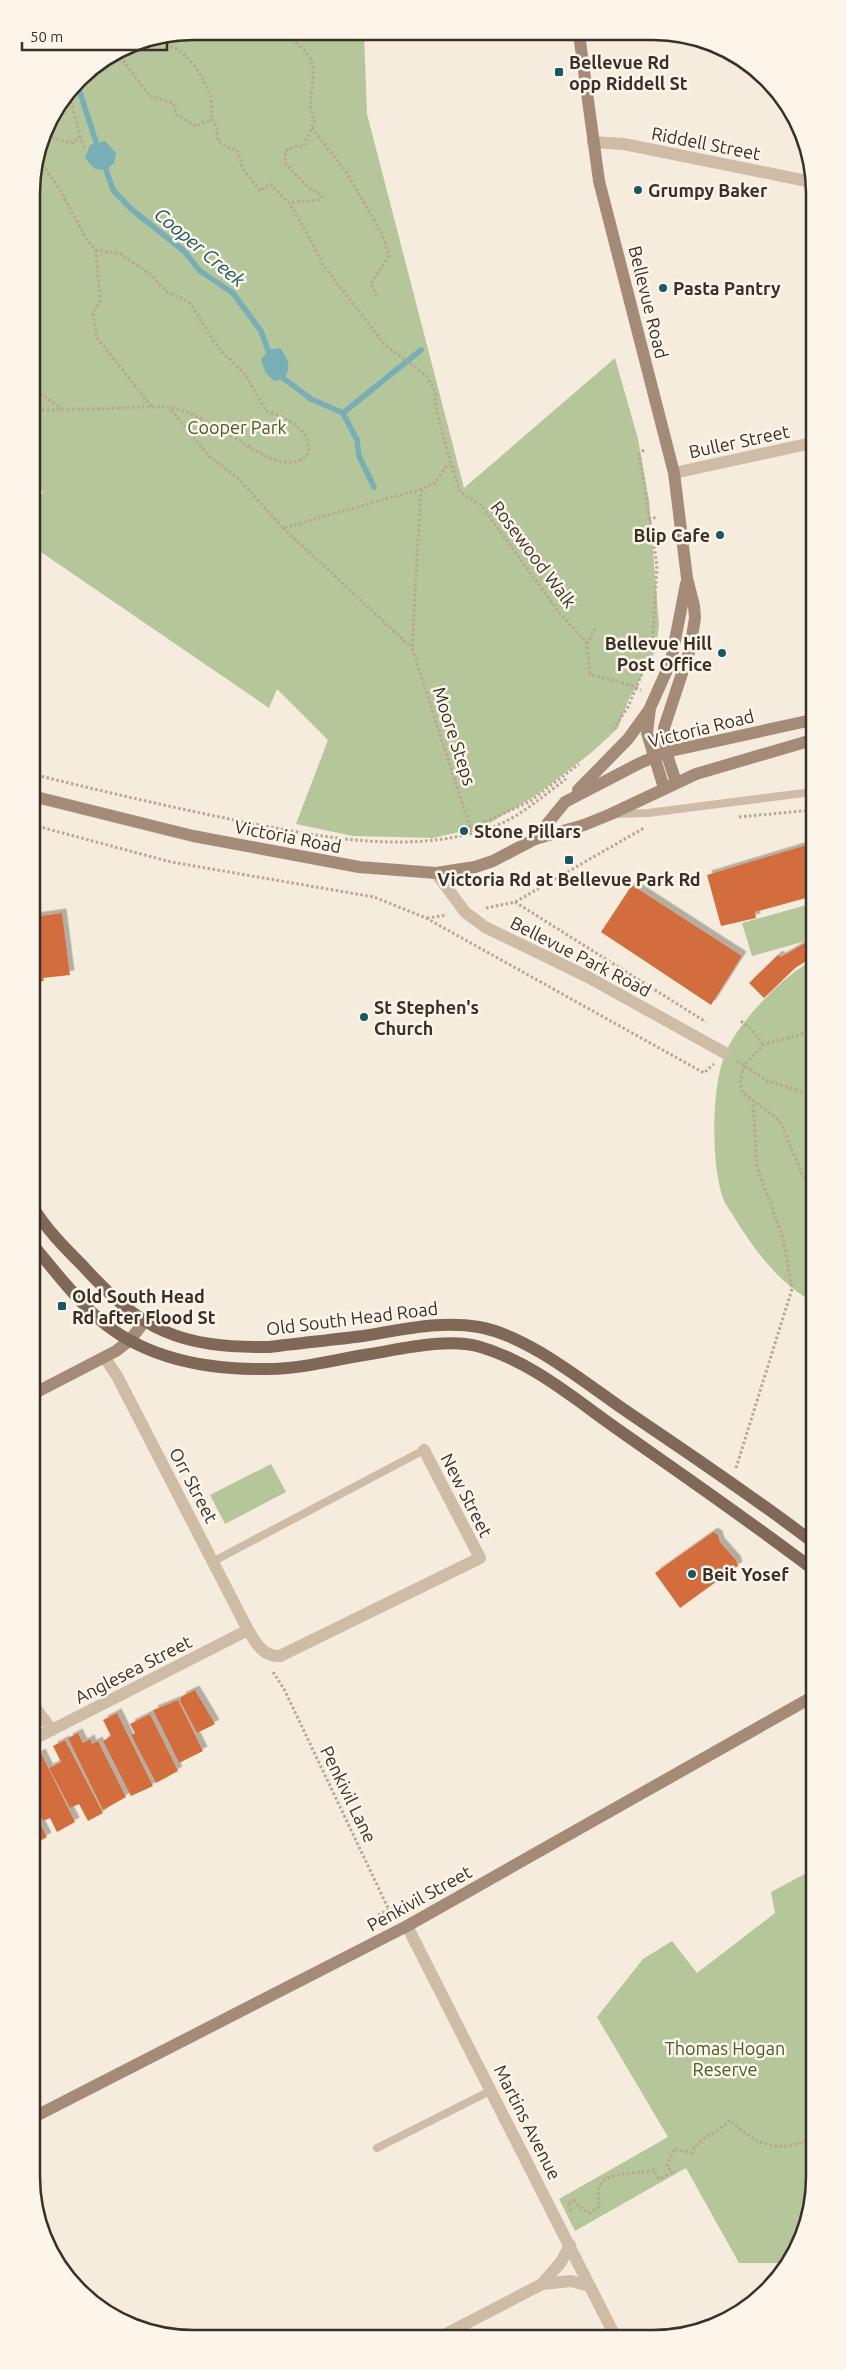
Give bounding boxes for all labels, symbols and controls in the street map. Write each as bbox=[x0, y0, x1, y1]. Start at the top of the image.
scale bar bbox=[22, 20, 168, 52]
text: 50 m bbox=[30, 28, 63, 45]
place label: Bellevue Rd opp Riddell St bbox=[569, 52, 688, 93]
marker: Bellevue Rd opp Riddell St bbox=[553, 66, 565, 78]
street label: Riddell Street bbox=[650, 123, 762, 163]
place label: Grumpy Baker bbox=[648, 180, 768, 200]
marker: Grumpy Baker bbox=[632, 184, 644, 196]
water label: Cooper Creek bbox=[150, 203, 250, 291]
street label: Bellevue Road bbox=[625, 244, 673, 360]
place label: Pasta Pantry bbox=[673, 278, 781, 298]
marker: Pasta Pantry bbox=[657, 282, 669, 294]
park label: Cooper Park bbox=[187, 417, 287, 437]
street label: Buller Street bbox=[687, 421, 791, 461]
street label: Rosewood Walk bbox=[487, 497, 581, 611]
place label: Blip Cafe bbox=[633, 525, 710, 545]
marker: Blip Cafe bbox=[714, 529, 726, 541]
place label: Bellevue Hill Post Office bbox=[605, 633, 713, 674]
marker: Bellevue Hill Post Office bbox=[716, 647, 728, 659]
street label: Moore Steps bbox=[430, 684, 480, 788]
street label: Victoria Road bbox=[646, 705, 756, 751]
street label: Victoria Road bbox=[233, 816, 343, 856]
place label: Stone Pillars bbox=[474, 821, 581, 841]
marker: Stone Pillars bbox=[458, 825, 470, 837]
marker: Victoria Rd at Bellevue Park Rd bbox=[563, 854, 575, 866]
place label: Victoria Rd at Bellevue Park Rd bbox=[437, 869, 701, 889]
street label: Bellevue Park Road bbox=[507, 912, 655, 1000]
place label: St Stephen's Church bbox=[374, 997, 479, 1038]
marker: St Stephen's Church bbox=[358, 1011, 370, 1023]
place label: Old South Head Rd after Flood St bbox=[72, 1286, 216, 1327]
street label: Old South Head Road bbox=[265, 1298, 439, 1338]
marker: Old South Head Rd after Flood St bbox=[56, 1300, 68, 1312]
street label: Orr Street bbox=[166, 1444, 222, 1526]
street label: New Street bbox=[437, 1450, 497, 1540]
place label: Beit Yosef bbox=[702, 1564, 789, 1584]
marker: Beit Yosef bbox=[686, 1568, 698, 1580]
street label: Anglesea Street bbox=[71, 1631, 195, 1707]
street label: Penkivil Lane bbox=[317, 1743, 381, 1845]
street label: Penkivil Street bbox=[363, 1861, 475, 1935]
park label: Thomas Hogan Reserve bbox=[665, 2038, 785, 2079]
street label: Martins Avenue bbox=[490, 2061, 566, 2183]

